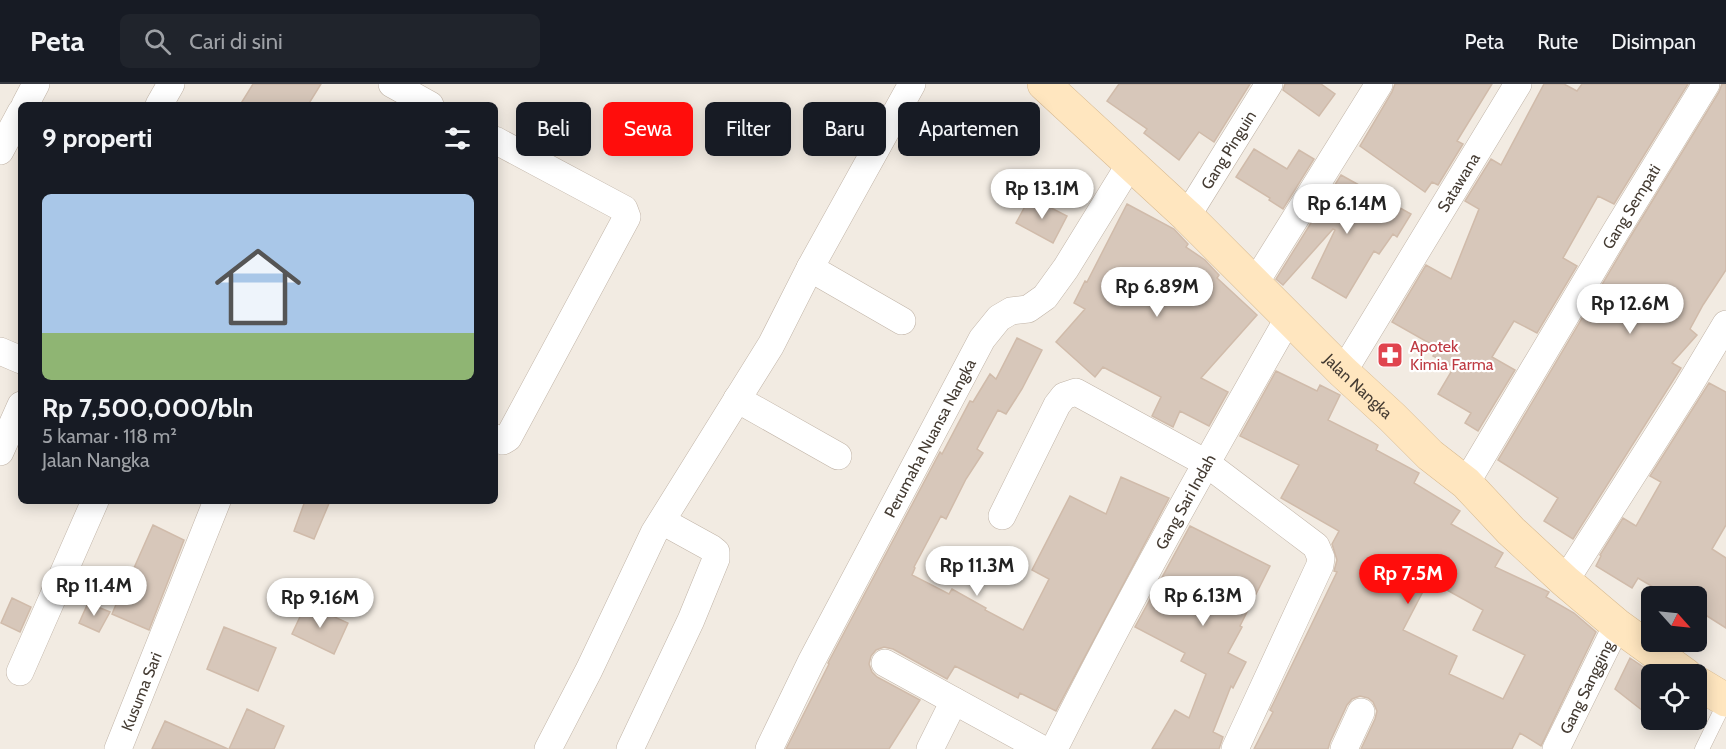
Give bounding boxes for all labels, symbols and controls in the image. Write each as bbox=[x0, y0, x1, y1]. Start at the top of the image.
search box bbox=[120, 14, 540, 68]
text: Peta bbox=[30, 24, 84, 58]
icon: search bbox=[141, 25, 174, 58]
text: Cari di sini bbox=[189, 28, 283, 55]
text: Peta bbox=[1465, 29, 1504, 54]
text: Rute bbox=[1537, 29, 1578, 54]
text: Disimpan bbox=[1611, 29, 1696, 54]
chip: Beli bbox=[516, 102, 591, 156]
chip: Sewa bbox=[603, 102, 693, 156]
chip: Filter bbox=[705, 102, 791, 156]
chip: Baru bbox=[803, 102, 886, 156]
chip: Apartemen bbox=[898, 102, 1040, 156]
street label: Gang Pinguin bbox=[1197, 107, 1260, 193]
text: 9 properti bbox=[42, 122, 153, 154]
icon: filters bbox=[441, 122, 474, 155]
street label: Satawana bbox=[1434, 149, 1484, 216]
street label: Gang Sempati bbox=[1598, 161, 1665, 253]
pin: Rp 13.1M bbox=[980, 169, 1104, 220]
text: Rp 13.1M bbox=[1005, 176, 1079, 200]
pin: Rp 6.14M bbox=[1285, 184, 1409, 235]
text: Rp 6.14M bbox=[1307, 191, 1387, 215]
icon: home bbox=[204, 233, 312, 341]
pin: Rp 6.89M bbox=[1095, 267, 1219, 318]
text: Rp 6.89M bbox=[1115, 274, 1199, 298]
pin: Rp 12.6M bbox=[1568, 284, 1692, 335]
text: Rp 12.6M bbox=[1591, 291, 1669, 315]
place label: Apotek Kimia Farma bbox=[1410, 337, 1494, 374]
pharmacy icon: Apotek Kimia Farma bbox=[1375, 340, 1405, 370]
street label: Jalan Nangka bbox=[1319, 349, 1396, 423]
street label: Perumaha Nuansa Nangka bbox=[880, 355, 980, 521]
text: Rp 7,500,000/bln bbox=[42, 392, 253, 424]
text: 5 kamar · 118 m² bbox=[42, 424, 177, 448]
text: Jalan Nangka bbox=[42, 448, 150, 472]
street label: Gang Sari Indah bbox=[1152, 451, 1220, 553]
pin: Rp 11.3M bbox=[915, 546, 1039, 597]
text: Rp 11.3M bbox=[940, 553, 1014, 577]
pin: Rp 7.5M bbox=[1353, 554, 1463, 605]
text: Rp 7.5M bbox=[1373, 561, 1443, 585]
pin: Rp 11.4M bbox=[32, 566, 156, 617]
text: Rp 11.4M bbox=[56, 573, 132, 597]
pin: Rp 6.13M bbox=[1141, 576, 1265, 627]
pin: Rp 9.16M bbox=[258, 578, 382, 629]
text: Rp 6.13M bbox=[1164, 583, 1242, 607]
text: Rp 9.16M bbox=[281, 585, 359, 609]
north arrow bbox=[1641, 586, 1707, 652]
map controls bbox=[1641, 586, 1707, 730]
street label: Gang Sangging bbox=[1556, 637, 1618, 737]
street label: Kusuma Sari bbox=[117, 650, 166, 734]
button: locate bbox=[1641, 664, 1707, 730]

